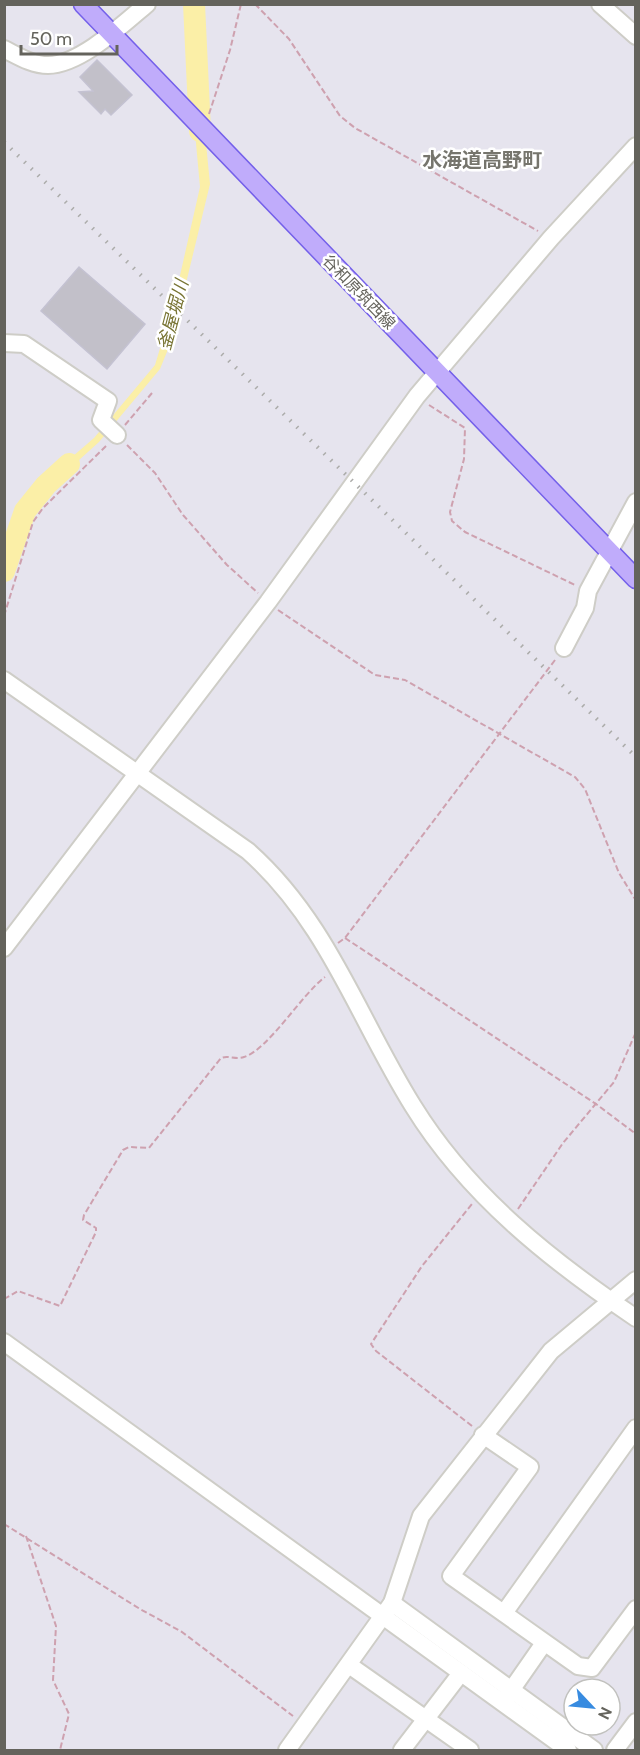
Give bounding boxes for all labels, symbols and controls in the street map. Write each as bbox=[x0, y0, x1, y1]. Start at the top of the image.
scale bar bbox=[21, 18, 117, 56]
text: 50 m bbox=[30, 28, 72, 50]
district label: 水海道高野町 bbox=[422, 148, 542, 172]
street label: 谷和原筑西線 bbox=[319, 251, 399, 333]
water label: 釜屋堀川 bbox=[153, 275, 193, 353]
north arrow bbox=[562, 1677, 622, 1737]
text: N bbox=[594, 1704, 616, 1723]

